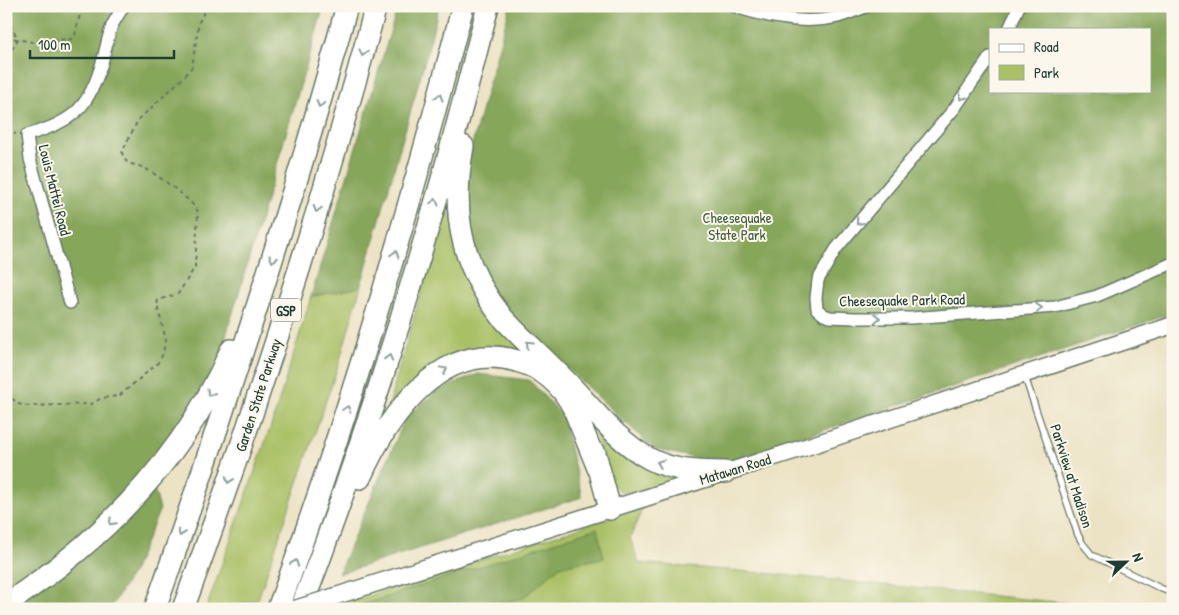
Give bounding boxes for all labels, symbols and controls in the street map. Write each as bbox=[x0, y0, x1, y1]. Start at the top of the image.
scale bar bbox=[30, 28, 174, 60]
legend bbox=[989, 28, 1152, 92]
text: 100 m bbox=[38, 34, 71, 55]
text: Road bbox=[1034, 36, 1059, 57]
one-way arrow bbox=[358, 49, 368, 57]
text: Park bbox=[1034, 62, 1059, 83]
one-way arrow bbox=[959, 91, 968, 101]
one-way arrow bbox=[433, 94, 443, 102]
one-way arrow bbox=[315, 99, 325, 107]
street label: Louis Mattei Road bbox=[34, 142, 76, 238]
one-way arrow bbox=[430, 199, 440, 207]
one-way arrow bbox=[313, 205, 323, 213]
park label: Cheesequake State Park bbox=[702, 207, 772, 245]
one-way arrow bbox=[856, 216, 864, 225]
one-way arrow bbox=[389, 249, 400, 258]
one-way arrow bbox=[269, 255, 279, 263]
street label: Cheesequake Park Road bbox=[839, 288, 965, 312]
road number: GSP bbox=[271, 298, 301, 322]
one-way arrow bbox=[1036, 303, 1044, 314]
one-way arrow bbox=[874, 313, 881, 323]
street label: Garden State Parkway bbox=[230, 336, 286, 454]
one-way arrow bbox=[526, 341, 535, 350]
one-way arrow bbox=[383, 354, 393, 363]
one-way arrow bbox=[439, 366, 448, 376]
one-way arrow bbox=[207, 388, 217, 397]
one-way arrow bbox=[342, 406, 352, 414]
street label: Parkview at Madison bbox=[1045, 421, 1099, 531]
street label: Matawan Road bbox=[697, 448, 773, 490]
one-way arrow bbox=[656, 459, 664, 469]
one-way arrow bbox=[225, 476, 235, 484]
one-way arrow bbox=[108, 516, 117, 525]
one-way arrow bbox=[177, 528, 187, 537]
north arrow bbox=[1102, 538, 1152, 588]
text: N bbox=[1128, 550, 1149, 564]
one-way arrow bbox=[289, 559, 299, 568]

